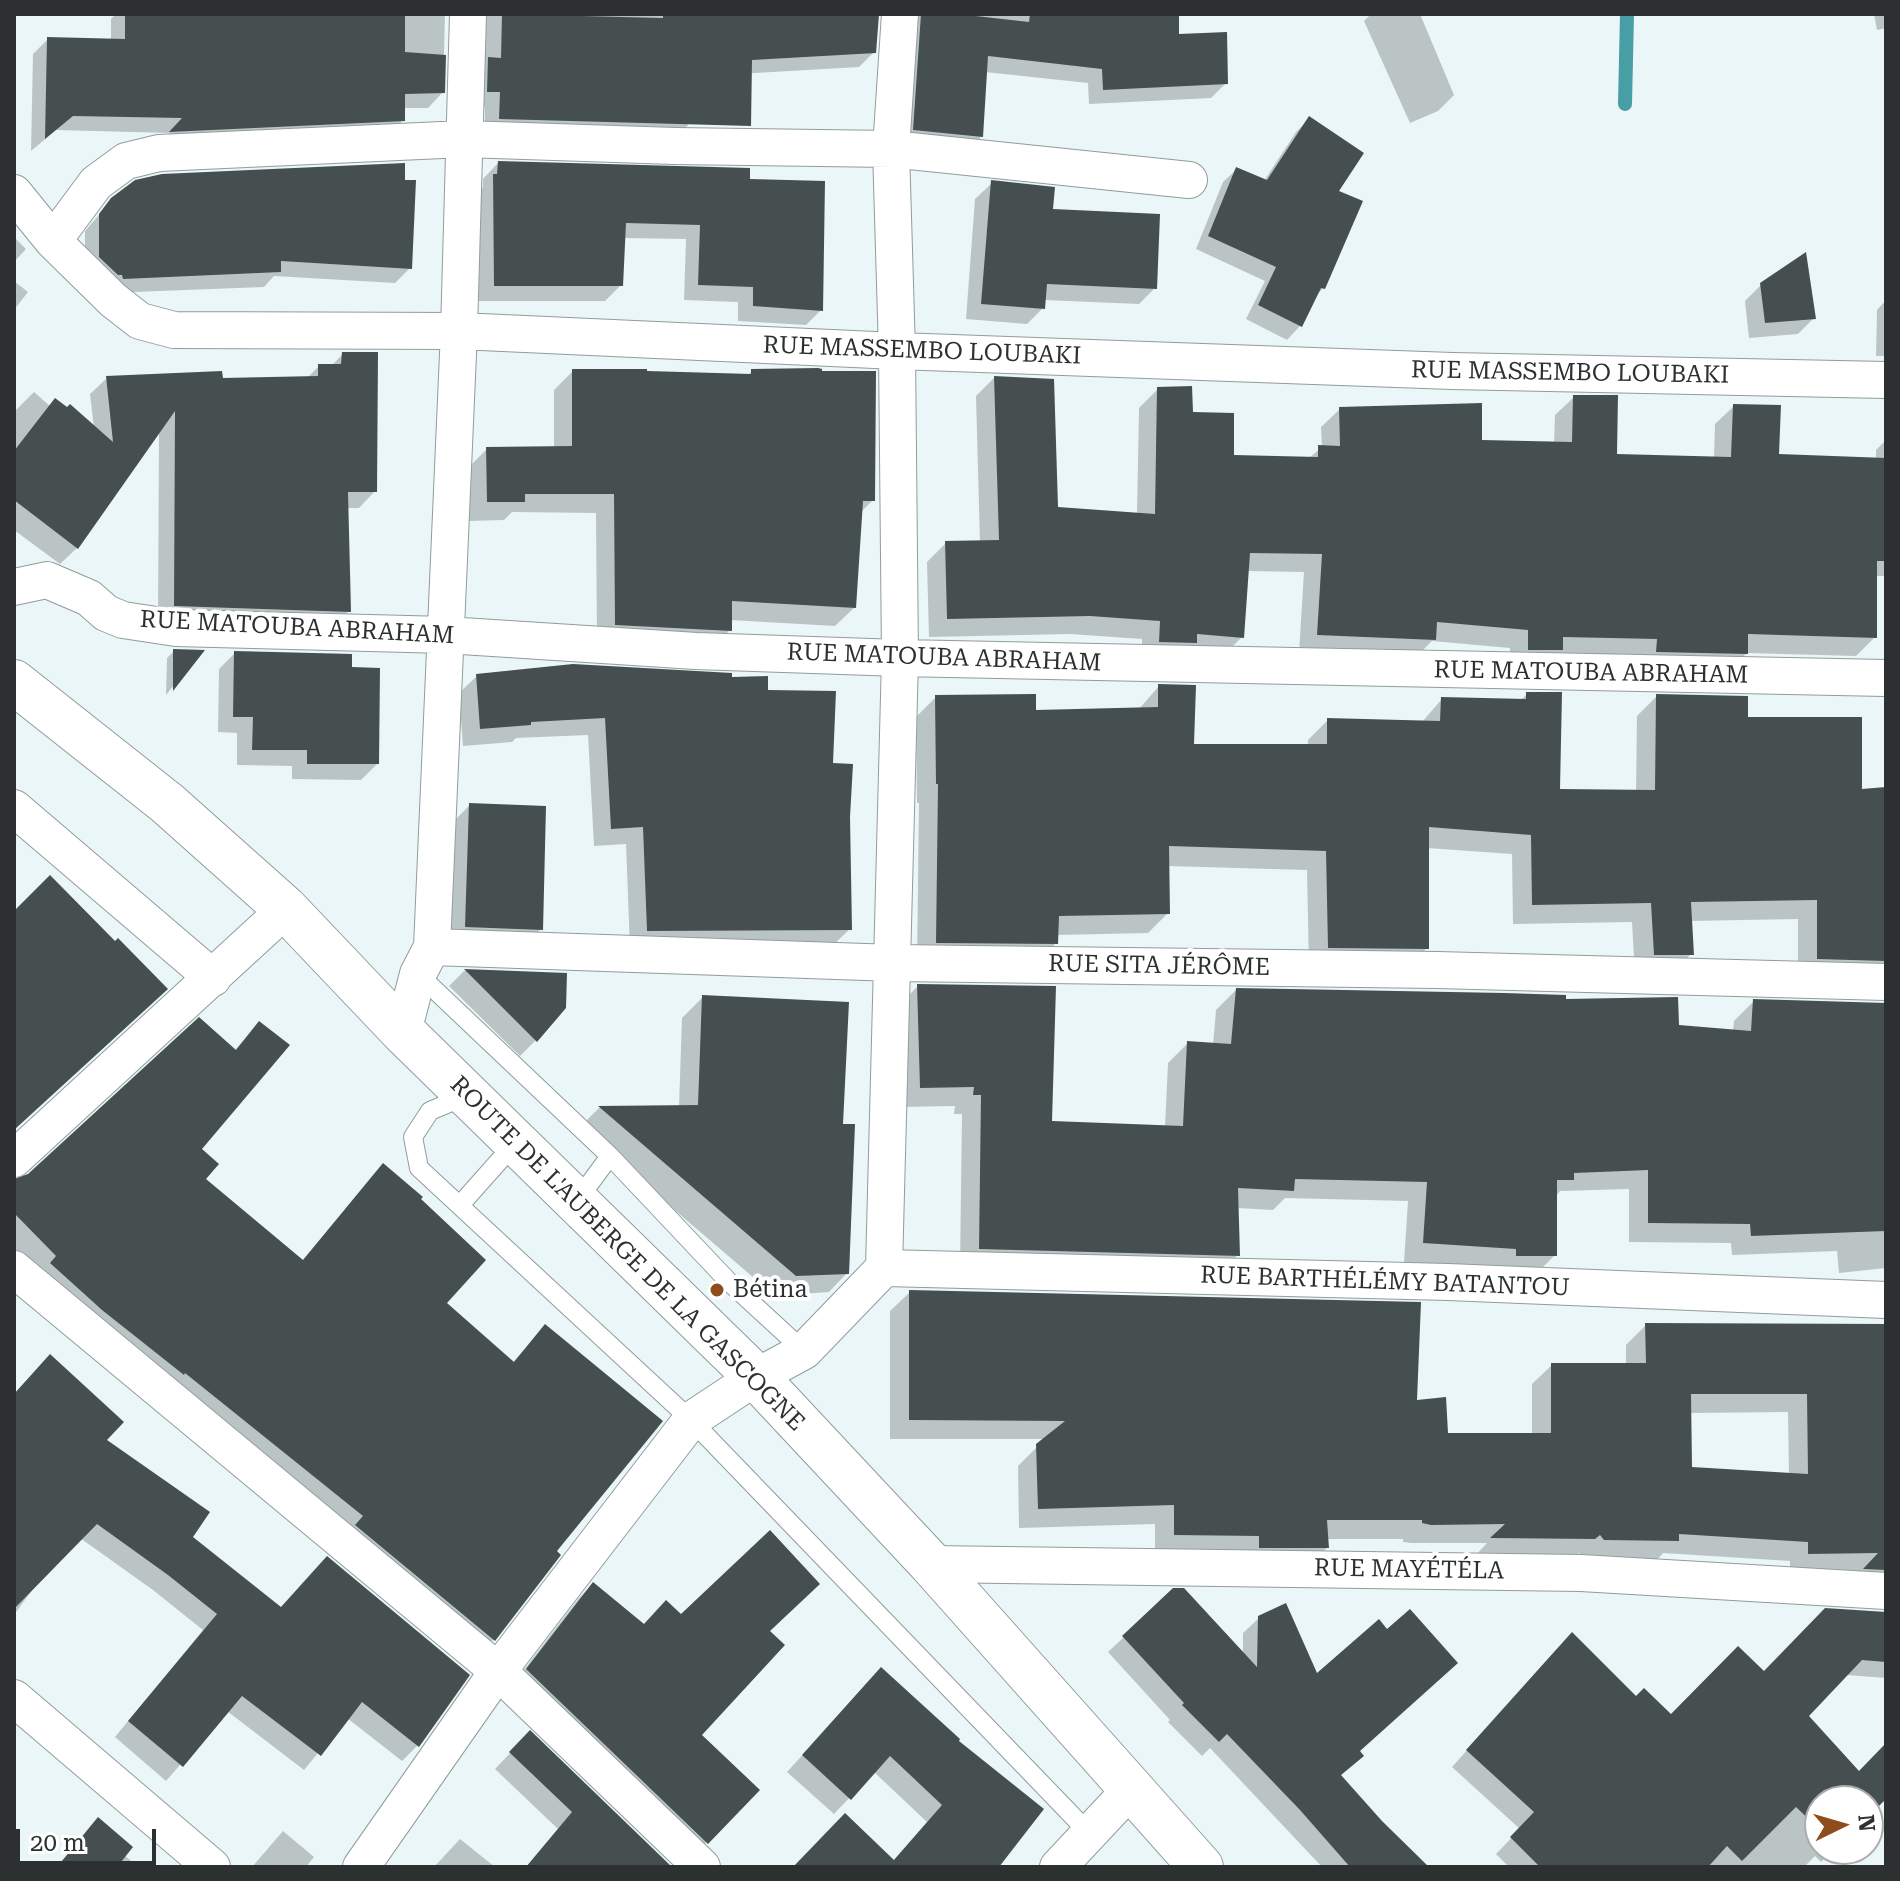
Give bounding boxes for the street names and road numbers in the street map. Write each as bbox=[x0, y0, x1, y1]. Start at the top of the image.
street label: RUE MASSEMBO LOUBAKI bbox=[762, 331, 1082, 371]
street label: RUE MASSEMBO LOUBAKI bbox=[1411, 356, 1729, 390]
street label: RUE MATOUBA ABRAHAM bbox=[139, 605, 455, 651]
street label: RUE MATOUBA ABRAHAM bbox=[786, 638, 1102, 678]
street label: RUE MATOUBA ABRAHAM bbox=[1433, 656, 1749, 690]
street label: RUE SITA JÉRÔME bbox=[1048, 950, 1270, 982]
street label: ROUTE DE L'AUBERGE DE LA GASCOGNE bbox=[444, 1071, 810, 1437]
street label: RUE BARTHÉLÉMY BATANTOU bbox=[1200, 1261, 1570, 1303]
street label: RUE MAYÉTÉLA bbox=[1314, 1554, 1504, 1586]

